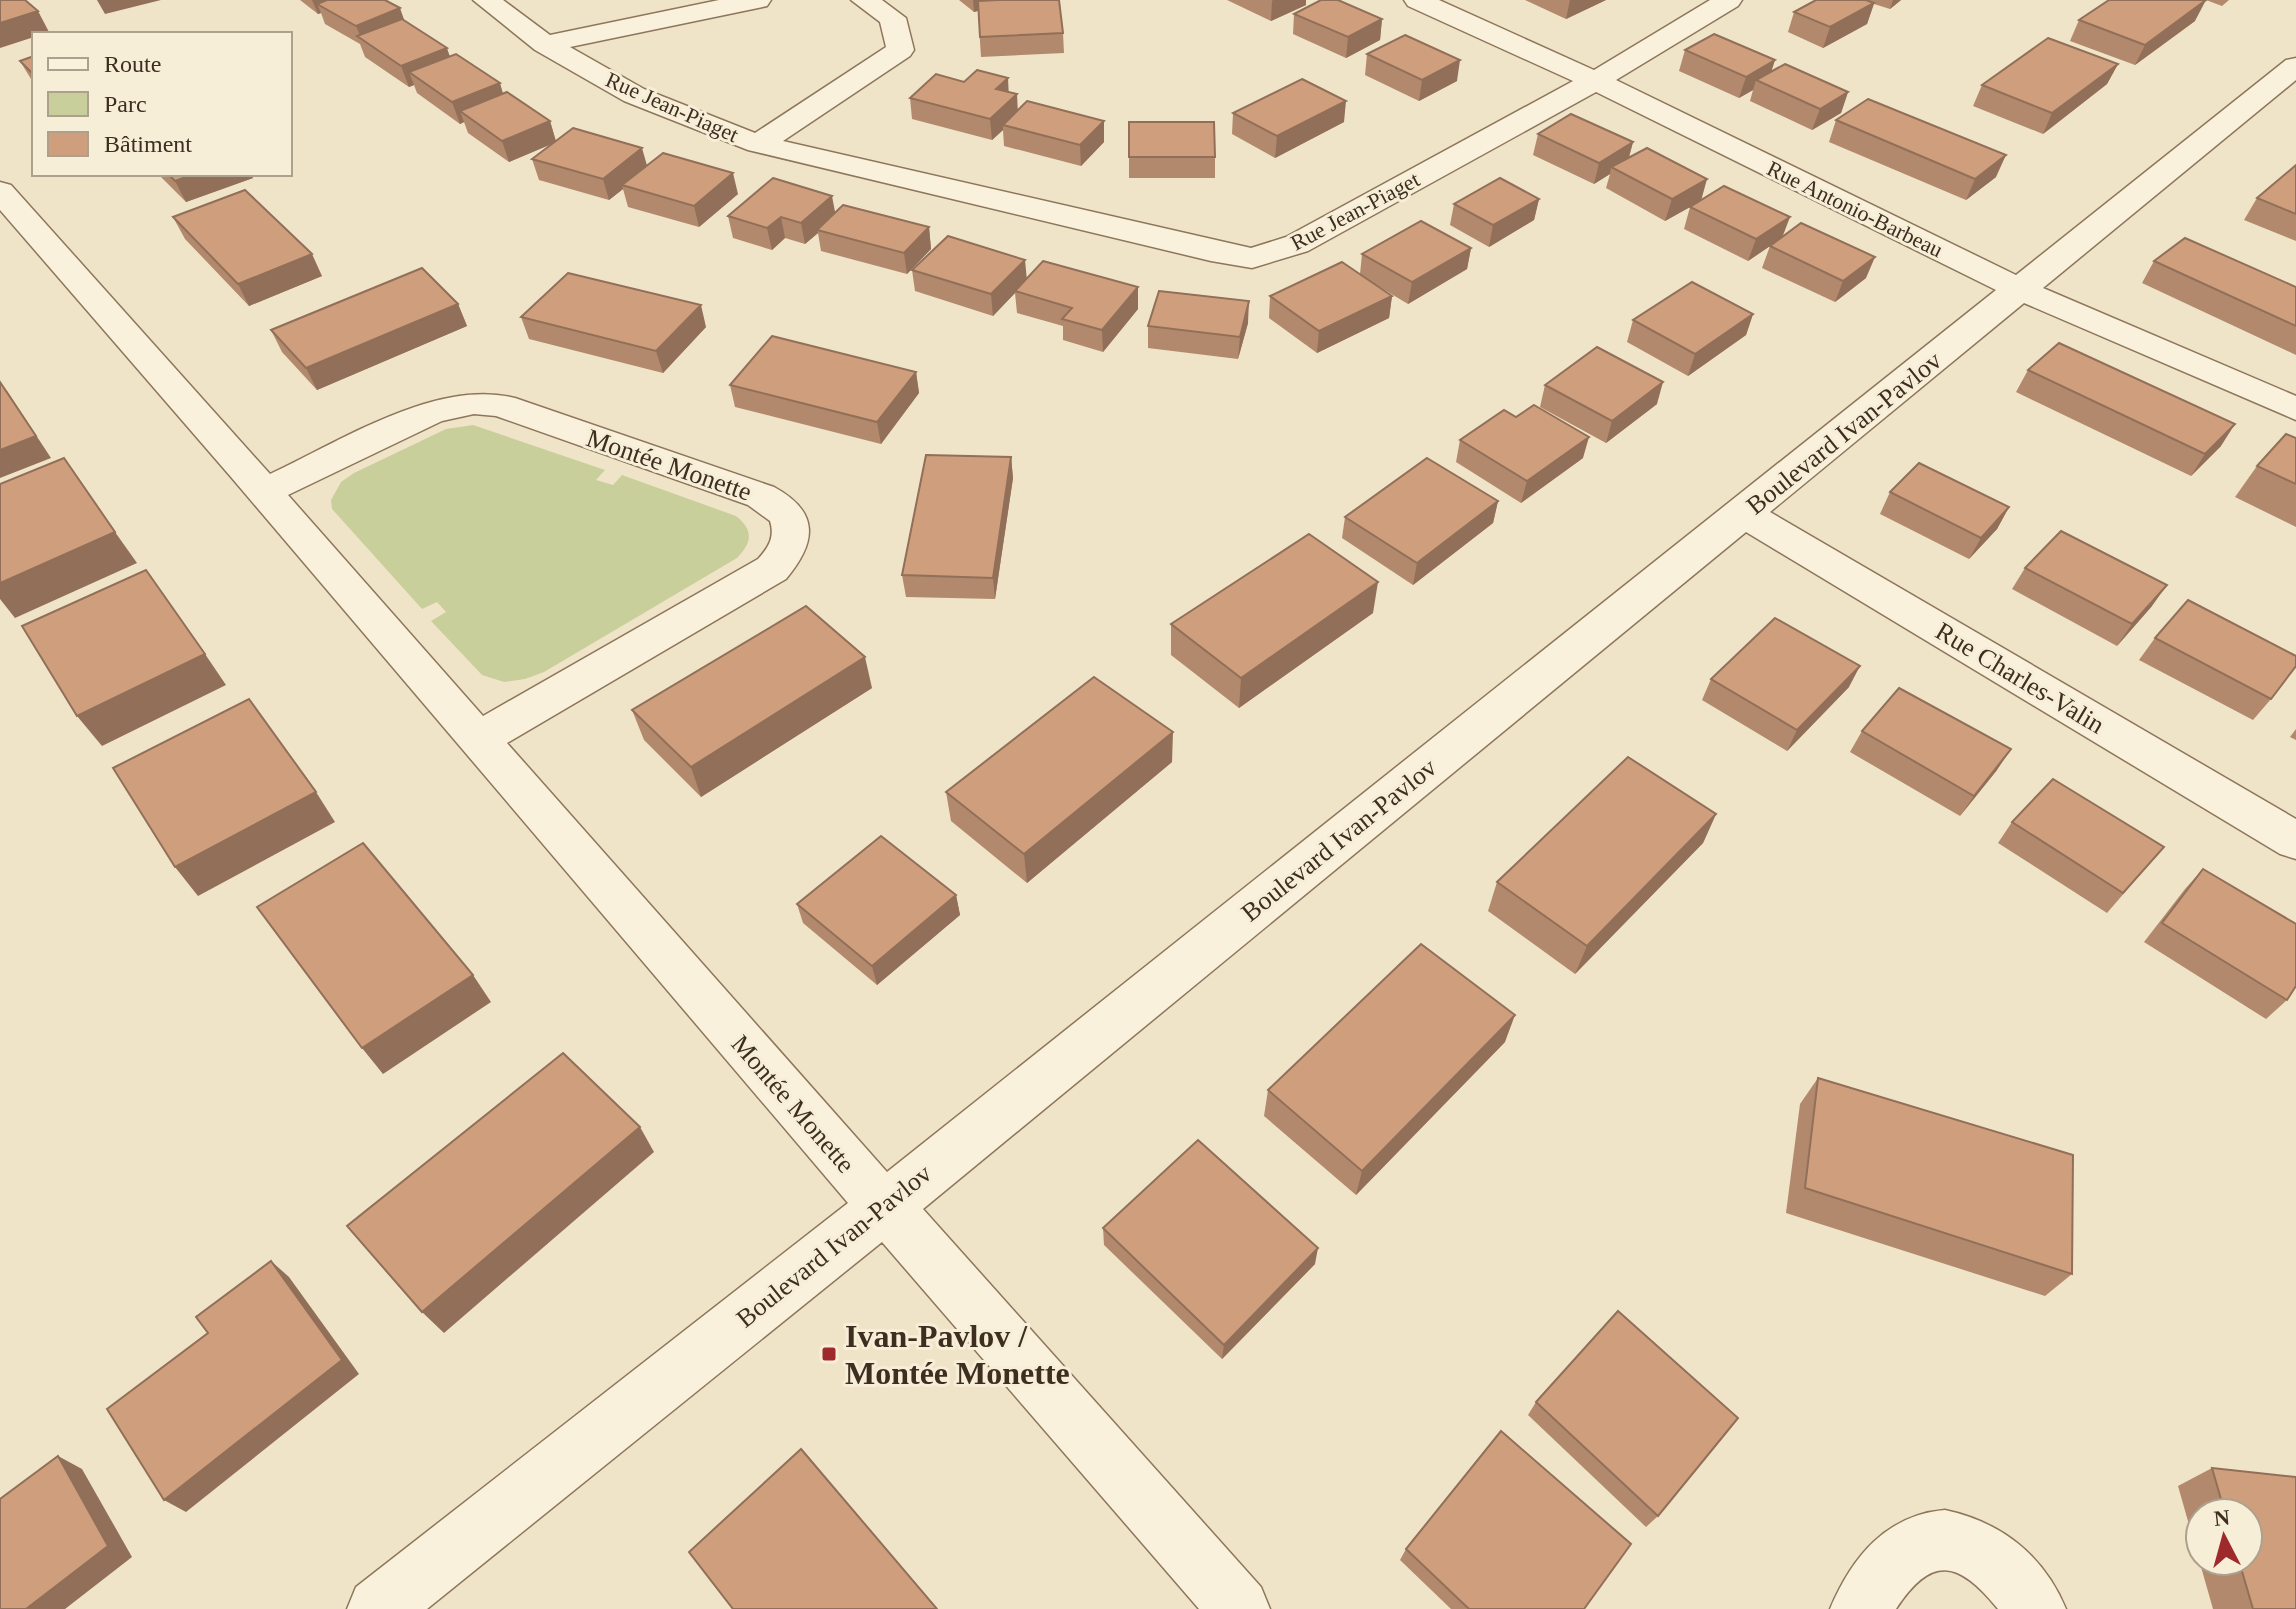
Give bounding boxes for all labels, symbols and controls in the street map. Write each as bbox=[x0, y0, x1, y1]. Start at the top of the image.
legend bbox=[32, 32, 292, 176]
text: Route bbox=[104, 51, 161, 77]
street label: Rue Jean-Piaget bbox=[602, 67, 742, 147]
text: Parc bbox=[104, 91, 147, 117]
text: Bâtiment bbox=[104, 131, 192, 157]
street label: Rue Antonio-Barbeau bbox=[1763, 156, 1947, 262]
street label: Rue Jean-Piaget bbox=[1286, 167, 1424, 255]
street label: Boulevard Ivan-Pavlov bbox=[1741, 346, 1947, 520]
street label: Montée Monette bbox=[583, 423, 755, 507]
street label: Rue Charles-Valin bbox=[1931, 616, 2109, 740]
street label: Boulevard Ivan-Pavlov bbox=[1236, 753, 1442, 927]
street label: Montée Monette bbox=[725, 1029, 861, 1179]
street label: Boulevard Ivan-Pavlov bbox=[731, 1159, 937, 1333]
place label: Ivan-Pavlov / Montée Monette bbox=[845, 1318, 1070, 1391]
marker: Ivan-Pavlov / Montée Monette bbox=[820, 1345, 838, 1363]
north arrow bbox=[2184, 1497, 2264, 1577]
text: N bbox=[2213, 1504, 2231, 1531]

